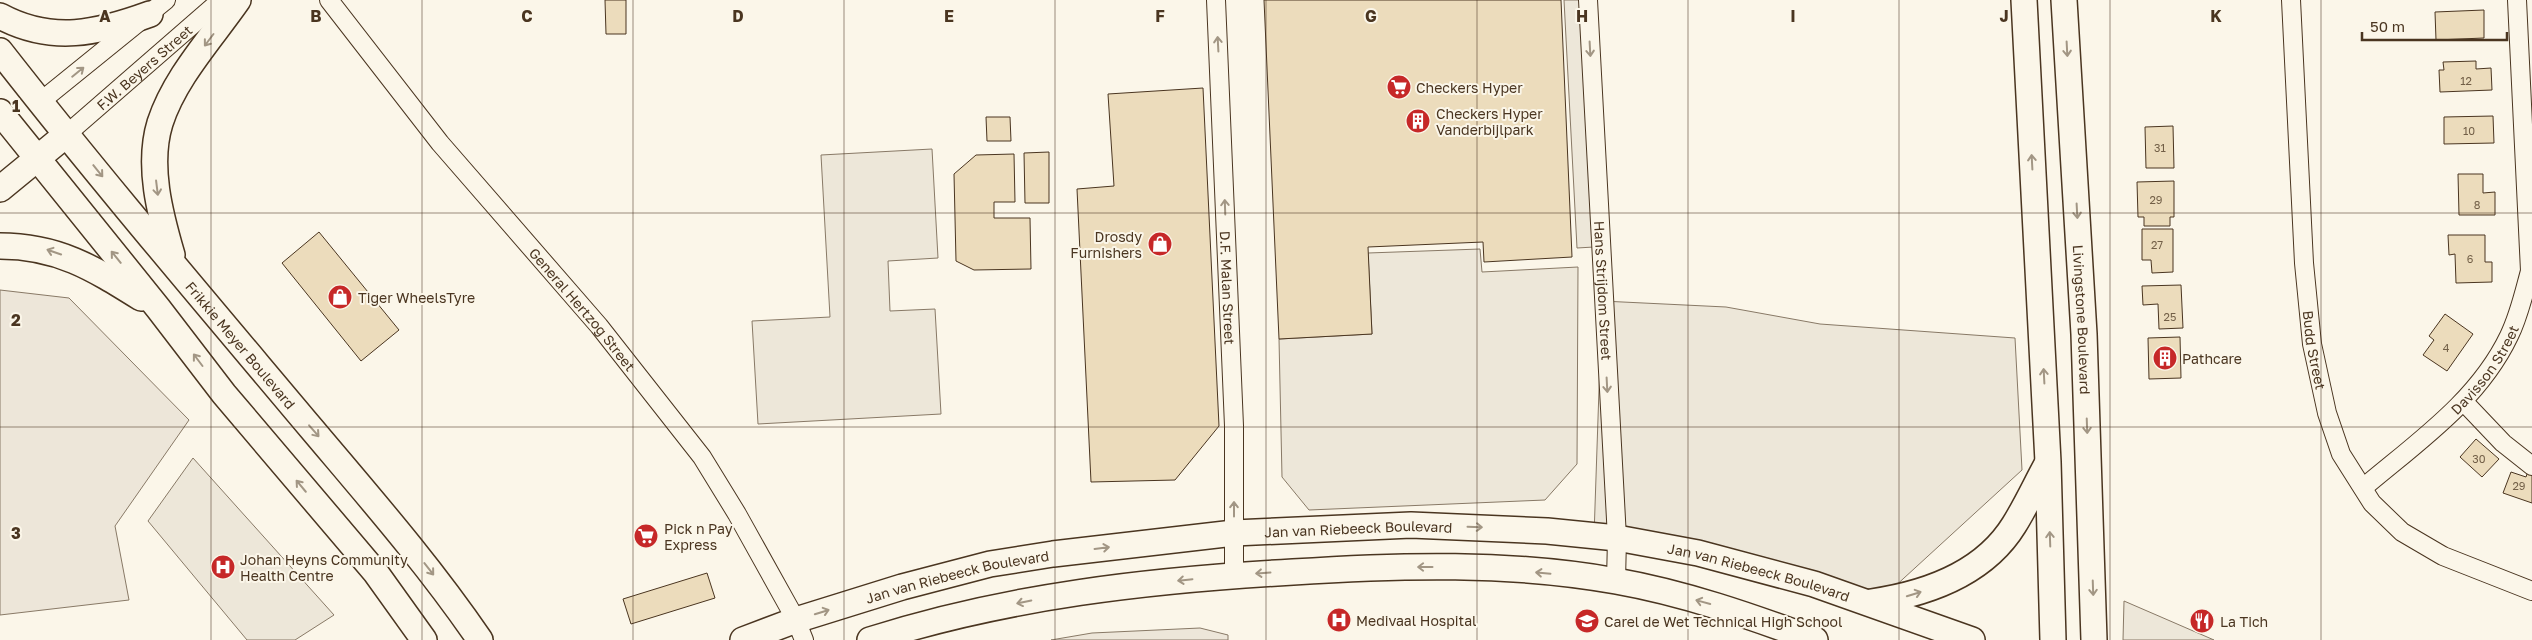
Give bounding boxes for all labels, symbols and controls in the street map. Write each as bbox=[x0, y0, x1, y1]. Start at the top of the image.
text: A bbox=[99, 6, 111, 26]
text: B bbox=[310, 6, 322, 26]
text: C bbox=[521, 6, 533, 26]
text: D bbox=[732, 6, 744, 26]
text: E bbox=[944, 6, 954, 26]
text: F bbox=[1155, 6, 1165, 26]
text: G bbox=[1365, 6, 1377, 26]
text: H bbox=[1576, 6, 1588, 26]
text: I bbox=[1790, 6, 1796, 26]
text: J bbox=[1999, 6, 2009, 26]
text: K bbox=[2210, 6, 2222, 26]
scale bar bbox=[2362, 10, 2507, 42]
text: 50 m bbox=[2370, 17, 2405, 35]
street label: F.W. Beyers Street bbox=[93, 21, 195, 113]
one-way arrow bbox=[204, 33, 214, 47]
one-way arrow bbox=[1214, 37, 1223, 53]
one-way arrow bbox=[1585, 40, 1595, 56]
one-way arrow bbox=[2063, 40, 2072, 56]
one-way arrow bbox=[71, 66, 84, 77]
supermarket icon: Checkers Hyper bbox=[1386, 74, 1412, 100]
house number: 12 bbox=[2460, 74, 2472, 87]
place label: Checkers Hyper bbox=[1416, 79, 1523, 96]
text: 1 bbox=[12, 96, 20, 116]
place label: Checkers Hyper Vanderbijlpark bbox=[1436, 105, 1543, 138]
building icon: Checkers Hyper Vanderbijlpark bbox=[1405, 108, 1431, 134]
house number: 10 bbox=[2463, 124, 2475, 137]
house number: 31 bbox=[2154, 141, 2166, 154]
one-way arrow bbox=[2027, 154, 2036, 170]
one-way arrow bbox=[93, 165, 104, 178]
one-way arrow bbox=[152, 180, 162, 196]
house number: 29 bbox=[2149, 193, 2163, 206]
house number: 8 bbox=[2474, 198, 2481, 211]
one-way arrow bbox=[1220, 199, 1229, 215]
one-way arrow bbox=[2072, 203, 2081, 219]
street label: Hans Strijdom Street bbox=[1591, 220, 1616, 361]
place label: Drosdy Furnishers bbox=[1070, 228, 1142, 261]
street label: D.F. Malan Street bbox=[1217, 230, 1239, 345]
shop icon: Drosdy Furnishers bbox=[1147, 231, 1173, 257]
house number: 27 bbox=[2151, 238, 2163, 251]
street label: General Hertzog Street bbox=[526, 244, 639, 374]
street label: Livingstone Boulevard bbox=[2070, 244, 2094, 395]
one-way arrow bbox=[46, 247, 62, 257]
one-way arrow bbox=[111, 250, 122, 263]
house number: 6 bbox=[2467, 252, 2474, 265]
street label: Frikkie Meyer Boulevard bbox=[183, 278, 299, 412]
shop icon: Tiger WheelsTyre bbox=[327, 284, 353, 310]
place label: Tiger WheelsTyre bbox=[358, 289, 475, 306]
text: 2 bbox=[11, 310, 21, 330]
house number: 25 bbox=[2164, 310, 2176, 323]
street label: Budd Street bbox=[2300, 310, 2330, 391]
street label: Davisson Street bbox=[2447, 322, 2522, 417]
house number: 4 bbox=[2443, 341, 2450, 354]
building icon: Pathcare bbox=[2152, 345, 2178, 371]
place label: Pathcare bbox=[2182, 350, 2242, 367]
one-way arrow bbox=[193, 353, 203, 367]
one-way arrow bbox=[2039, 369, 2048, 385]
one-way arrow bbox=[1603, 377, 1612, 393]
one-way arrow bbox=[2082, 417, 2092, 433]
one-way arrow bbox=[308, 425, 319, 438]
house number: 30 bbox=[2472, 452, 2486, 465]
house number: 29 bbox=[2512, 479, 2526, 492]
one-way arrow bbox=[295, 480, 306, 493]
one-way arrow bbox=[1229, 501, 1239, 518]
street label: Jan van Riebeeck Boulevard bbox=[1264, 517, 1453, 540]
place label: Pick n Pay Express bbox=[664, 520, 733, 553]
one-way arrow bbox=[1467, 522, 1483, 531]
text: 3 bbox=[11, 523, 21, 543]
supermarket icon: Pick n Pay Express bbox=[633, 523, 659, 549]
one-way arrow bbox=[2045, 531, 2055, 548]
street label: Jan van Riebeeck Boulevard bbox=[1666, 539, 1852, 605]
one-way arrow bbox=[1093, 543, 1109, 553]
street label: Jan van Riebeeck Boulevard bbox=[863, 546, 1050, 606]
place label: Johan Heyns Community Health Centre bbox=[240, 551, 408, 584]
hospital icon: Johan Heyns Community Health Centre bbox=[210, 554, 236, 580]
one-way arrow bbox=[424, 562, 435, 575]
one-way arrow bbox=[1417, 562, 1434, 572]
one-way arrow bbox=[1535, 568, 1551, 577]
one-way arrow bbox=[1255, 569, 1271, 578]
one-way arrow bbox=[1178, 575, 1194, 585]
one-way arrow bbox=[2088, 580, 2097, 596]
one-way arrow bbox=[1905, 589, 1921, 599]
one-way arrow bbox=[1695, 596, 1711, 606]
one-way arrow bbox=[1017, 597, 1033, 607]
one-way arrow bbox=[814, 607, 830, 616]
hospital icon: Medivaal Hospital bbox=[1326, 607, 1352, 633]
school or university icon: Carel de Wet Technical High School bbox=[1574, 608, 1600, 634]
restaurant icon: La Tich bbox=[2189, 608, 2215, 634]
place label: Medivaal Hospital bbox=[1356, 612, 1477, 629]
place label: Carel de Wet Technical High School bbox=[1604, 613, 1842, 630]
place label: La Tich bbox=[2220, 613, 2268, 630]

